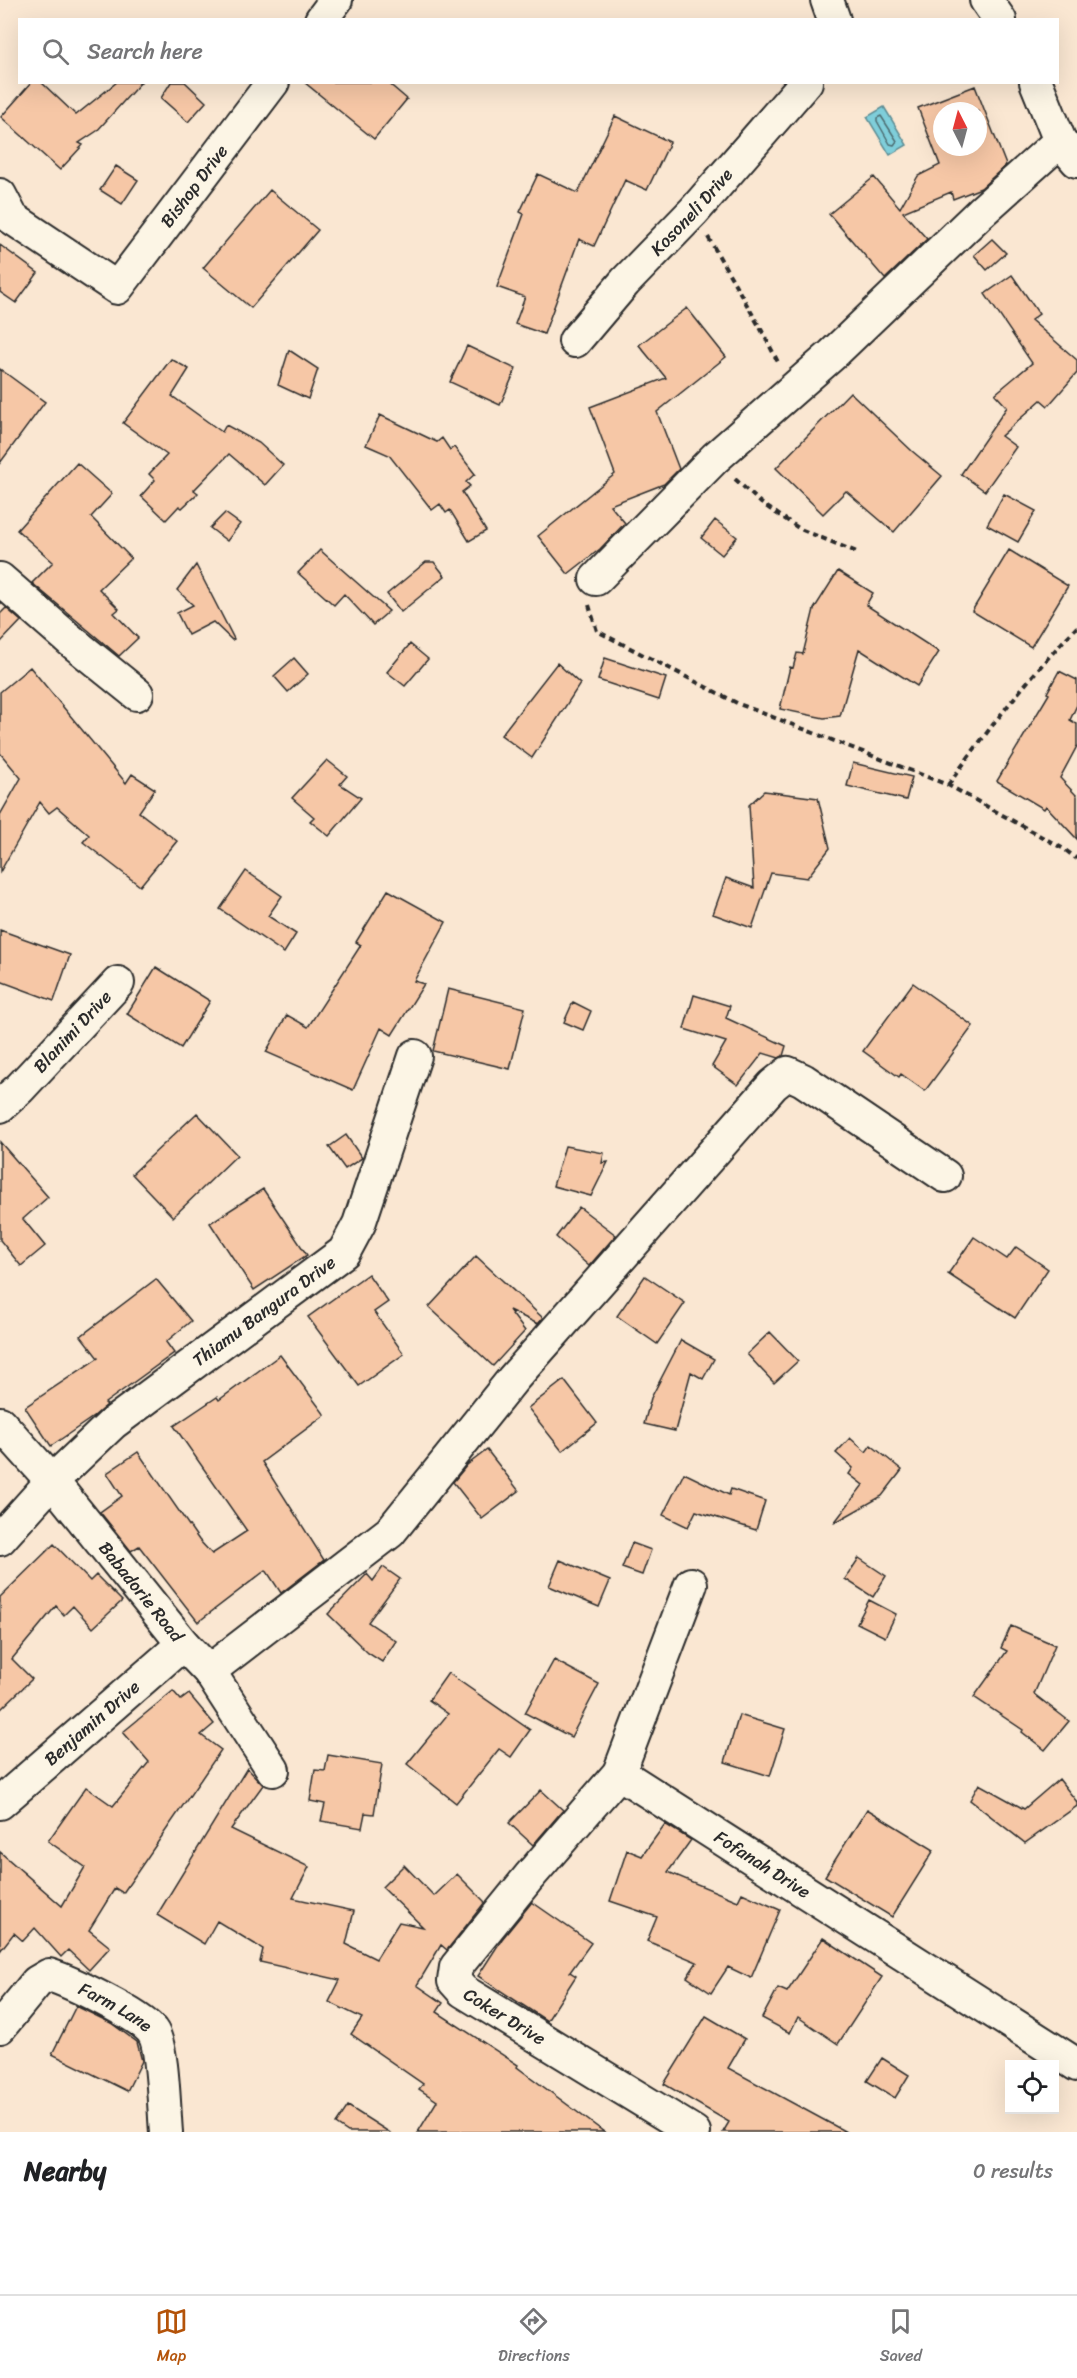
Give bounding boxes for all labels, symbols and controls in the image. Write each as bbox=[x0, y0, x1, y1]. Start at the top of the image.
search box bbox=[18, 18, 1059, 84]
text: Search here bbox=[87, 32, 203, 71]
icon: search bbox=[39, 35, 72, 68]
north arrow bbox=[933, 102, 987, 156]
street label: Bishop Drive bbox=[152, 137, 237, 235]
street label: Kosoneli Drive bbox=[642, 160, 741, 264]
street label: Blanimi Drive bbox=[25, 983, 120, 1081]
street label: Thiamu Bangura Drive bbox=[185, 1247, 343, 1375]
street label: Babadorie Road bbox=[90, 1534, 193, 1651]
street label: Benjamin Drive bbox=[37, 1672, 148, 1774]
street label: Fofanah Drive bbox=[708, 1821, 817, 1907]
street label: Farm Lane bbox=[73, 1973, 160, 2041]
street label: Coker Drive bbox=[457, 1979, 552, 2054]
map controls bbox=[1005, 2060, 1059, 2114]
button: locate bbox=[1005, 2060, 1059, 2114]
text: Nearby bbox=[24, 2148, 106, 2194]
text: 0 results bbox=[973, 2154, 1053, 2189]
tab: Map bbox=[155, 2305, 188, 2370]
tab: Directions bbox=[498, 2305, 570, 2370]
tab: Saved bbox=[880, 2305, 922, 2370]

